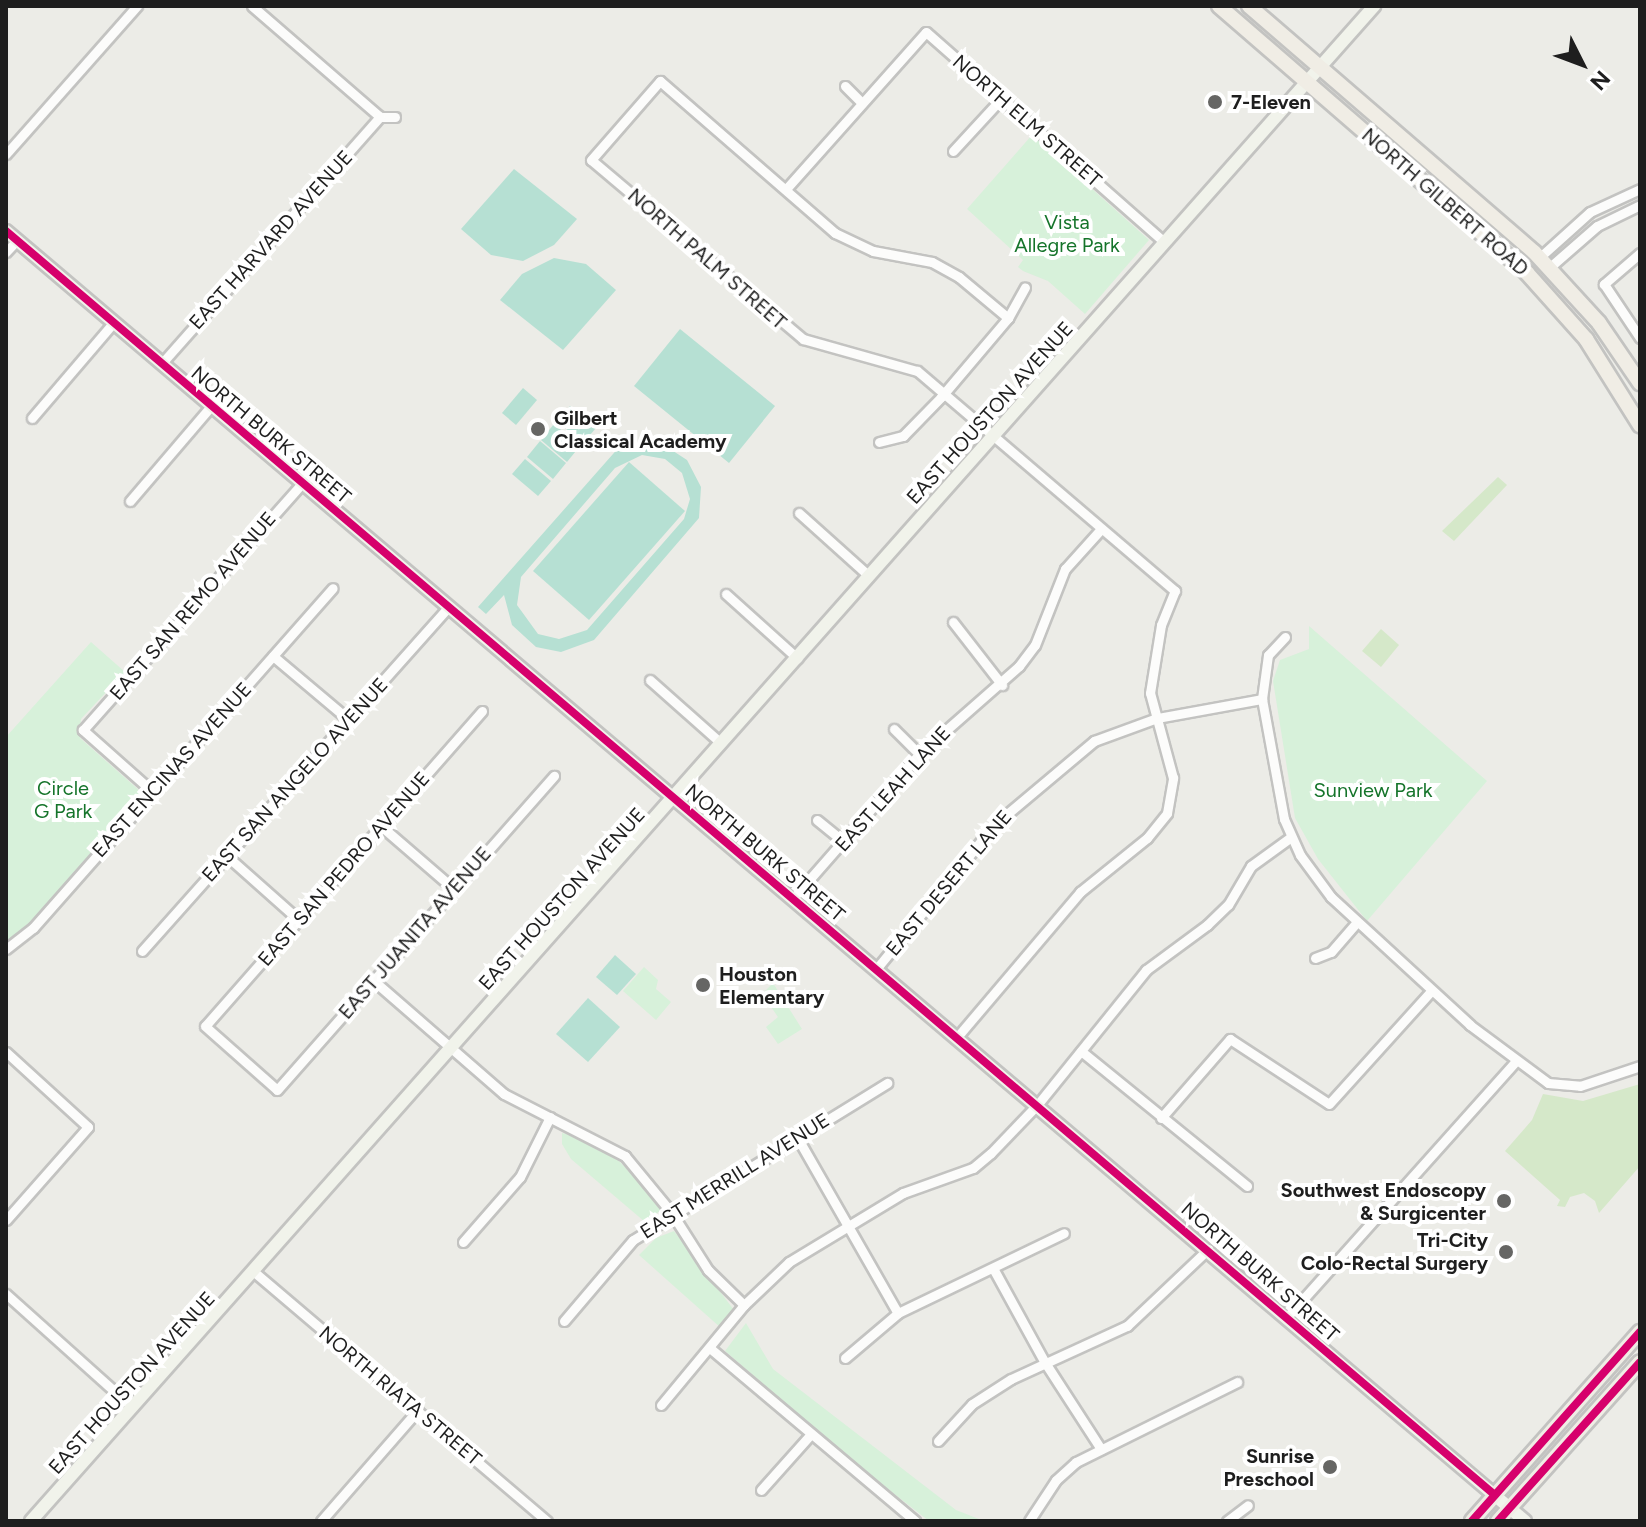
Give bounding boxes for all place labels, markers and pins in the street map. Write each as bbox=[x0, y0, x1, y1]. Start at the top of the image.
place label: 7-Eleven bbox=[1231, 90, 1311, 114]
marker: 7-Eleven bbox=[1206, 93, 1224, 111]
place label: Gilbert Classical Academy bbox=[554, 406, 726, 453]
marker: Gilbert Classical Academy bbox=[529, 420, 547, 438]
place label: Houston Elementary bbox=[719, 962, 824, 1009]
marker: Houston Elementary bbox=[694, 976, 712, 994]
place label: Southwest Endoscopy & Surgicenter bbox=[1281, 1178, 1486, 1225]
marker: Southwest Endoscopy & Surgicenter bbox=[1493, 1190, 1515, 1212]
place label: Tri-City Colo-Rectal Surgery bbox=[1301, 1228, 1488, 1275]
marker: Tri-City Colo-Rectal Surgery bbox=[1495, 1241, 1517, 1263]
place label: Sunrise Preschool bbox=[1224, 1444, 1314, 1491]
marker: Sunrise Preschool bbox=[1321, 1458, 1339, 1476]

